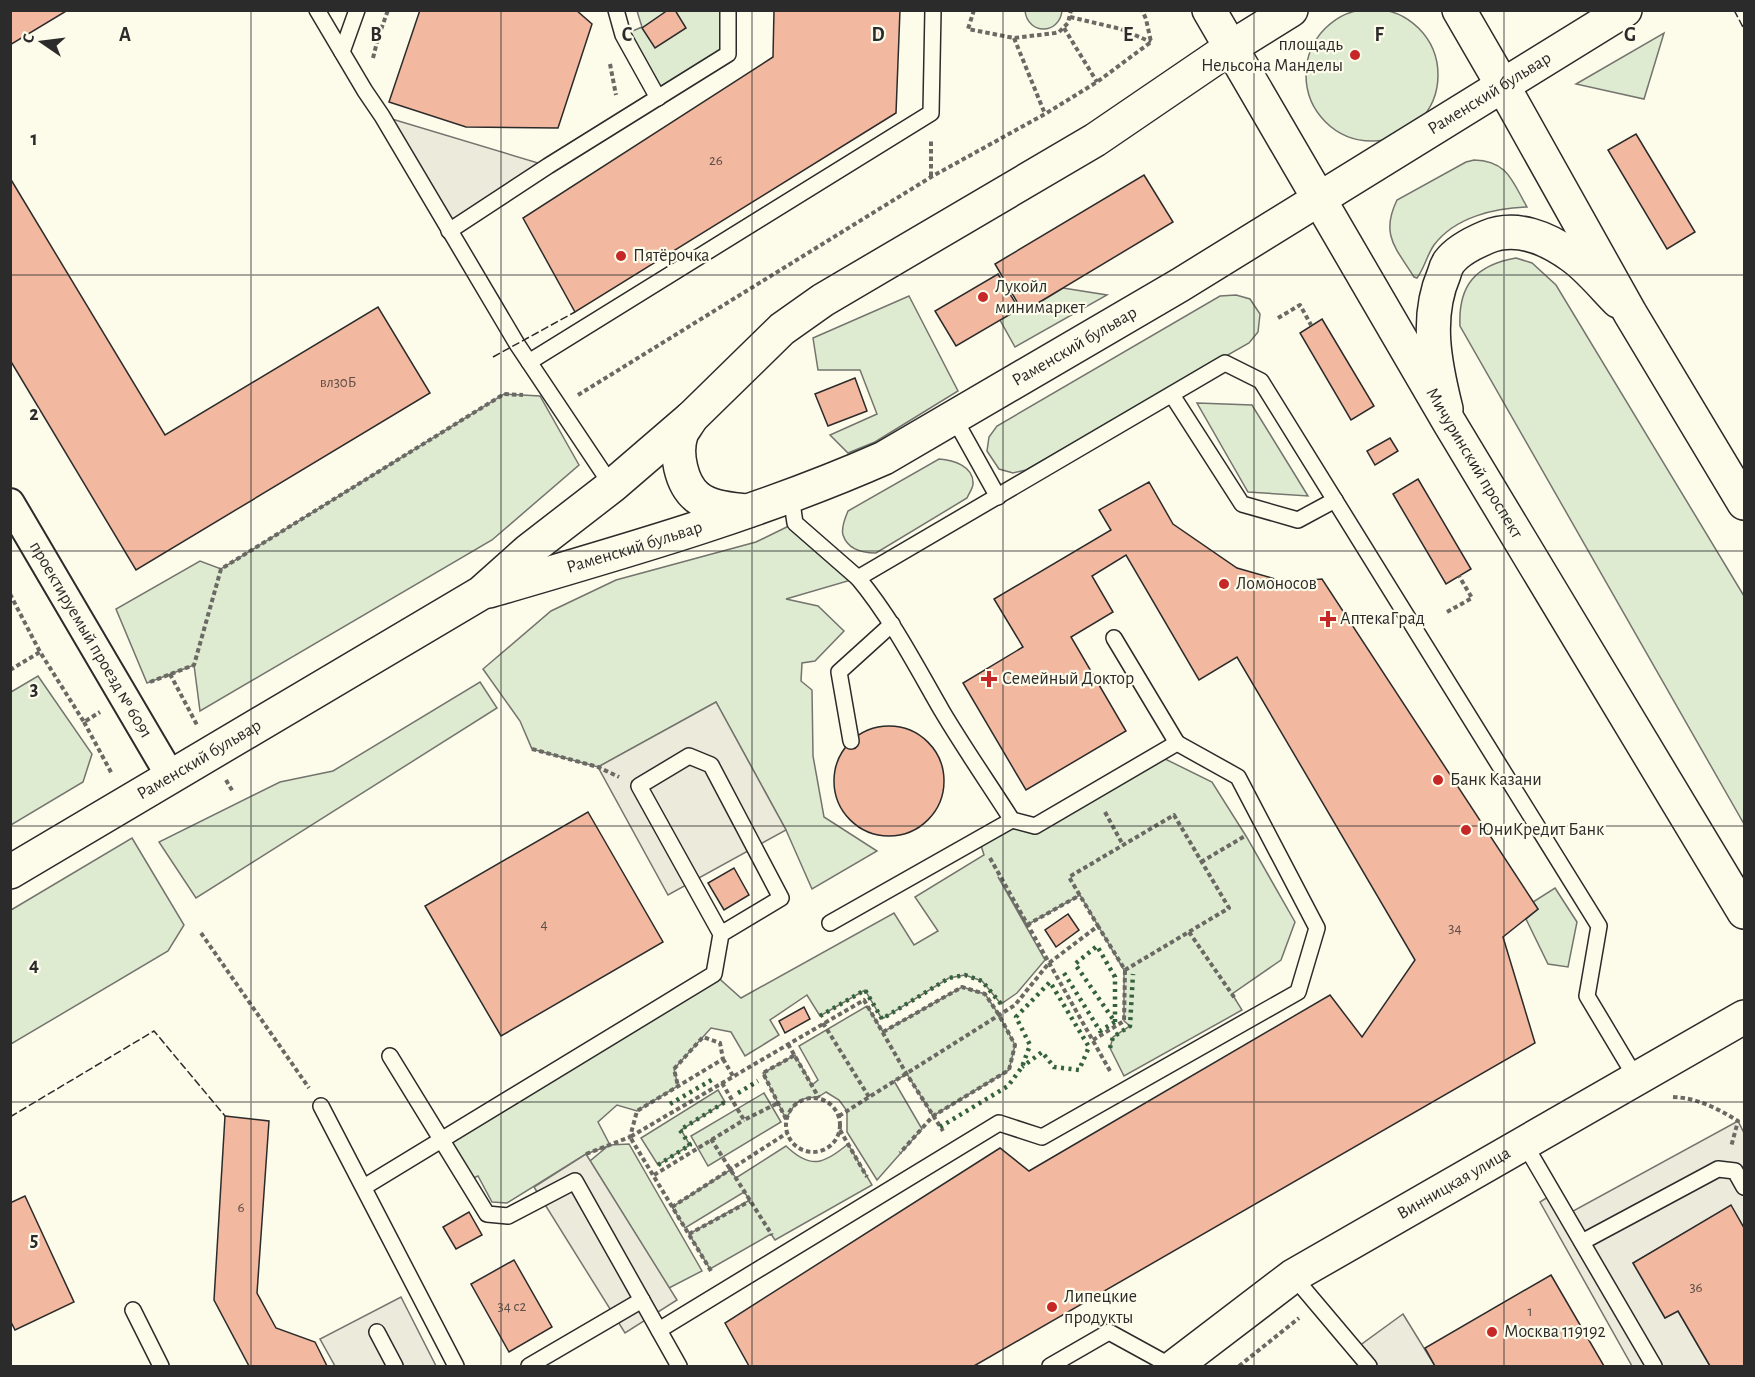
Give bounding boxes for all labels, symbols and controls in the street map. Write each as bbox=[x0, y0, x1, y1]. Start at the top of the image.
north arrow bbox=[12, 12, 72, 72]
text: A bbox=[119, 25, 131, 45]
text: B bbox=[370, 25, 382, 45]
text: C bbox=[622, 25, 633, 45]
text: D bbox=[871, 25, 885, 45]
text: E bbox=[1123, 25, 1133, 45]
text: F bbox=[1374, 25, 1384, 45]
text: G bbox=[1624, 25, 1636, 45]
text: С bbox=[20, 32, 37, 45]
place label: площадь Нельсона Манделы bbox=[1201, 36, 1343, 75]
marker: площадь Нельсона Манделы bbox=[1348, 48, 1362, 62]
street label: Раменский бульвар bbox=[1425, 49, 1554, 138]
text: 1 bbox=[30, 129, 38, 149]
house number: 26 bbox=[709, 153, 723, 168]
place label: Пятёрочка bbox=[633, 247, 710, 265]
marker: Пятёрочка bbox=[614, 249, 628, 263]
place label: Лукойл минимаркет bbox=[995, 278, 1086, 317]
marker: Лукойл минимаркет bbox=[976, 290, 990, 304]
street label: Раменский бульвар bbox=[1009, 303, 1140, 390]
house number: вл30Б bbox=[320, 375, 356, 390]
street label: Мичуринский проспект bbox=[1422, 385, 1526, 542]
text: 2 bbox=[29, 404, 39, 424]
street label: Раменский бульвар bbox=[565, 518, 705, 577]
street label: проектируемый проезд № 6091 bbox=[26, 539, 155, 742]
place label: Ломоносов bbox=[1236, 575, 1317, 593]
marker: Ломоносов bbox=[1217, 577, 1231, 591]
place label: АптекаГрад bbox=[1340, 610, 1425, 628]
marker: АптекаГрад bbox=[1321, 612, 1335, 626]
marker: Семейный Доктор bbox=[980, 670, 998, 688]
place label: Семейный Доктор bbox=[1002, 670, 1134, 688]
text: 3 bbox=[30, 679, 38, 699]
street label: Раменский бульвар bbox=[134, 716, 265, 804]
place label: Банк Казани bbox=[1450, 771, 1542, 789]
marker: Банк Казани bbox=[1431, 773, 1445, 787]
place label: ЮниКредит Банк bbox=[1478, 821, 1605, 839]
marker: ЮниКредит Банк bbox=[1459, 823, 1473, 837]
house number: 4 bbox=[540, 917, 548, 932]
house number: 34 bbox=[1448, 921, 1462, 936]
text: 4 bbox=[29, 955, 39, 975]
street label: Винницкая улица bbox=[1394, 1144, 1514, 1223]
house number: 6 bbox=[237, 1200, 245, 1215]
text: 5 bbox=[30, 1230, 38, 1250]
house number: 36 bbox=[1689, 1280, 1703, 1295]
place label: Липецкие продукты bbox=[1064, 1288, 1137, 1327]
house number: 34 с2 bbox=[498, 1299, 527, 1314]
marker: Липецкие продукты bbox=[1045, 1300, 1059, 1314]
house number: 1 bbox=[1527, 1304, 1533, 1319]
place label: Москва 119192 bbox=[1504, 1323, 1606, 1341]
marker: Москва 119192 bbox=[1485, 1325, 1499, 1339]

